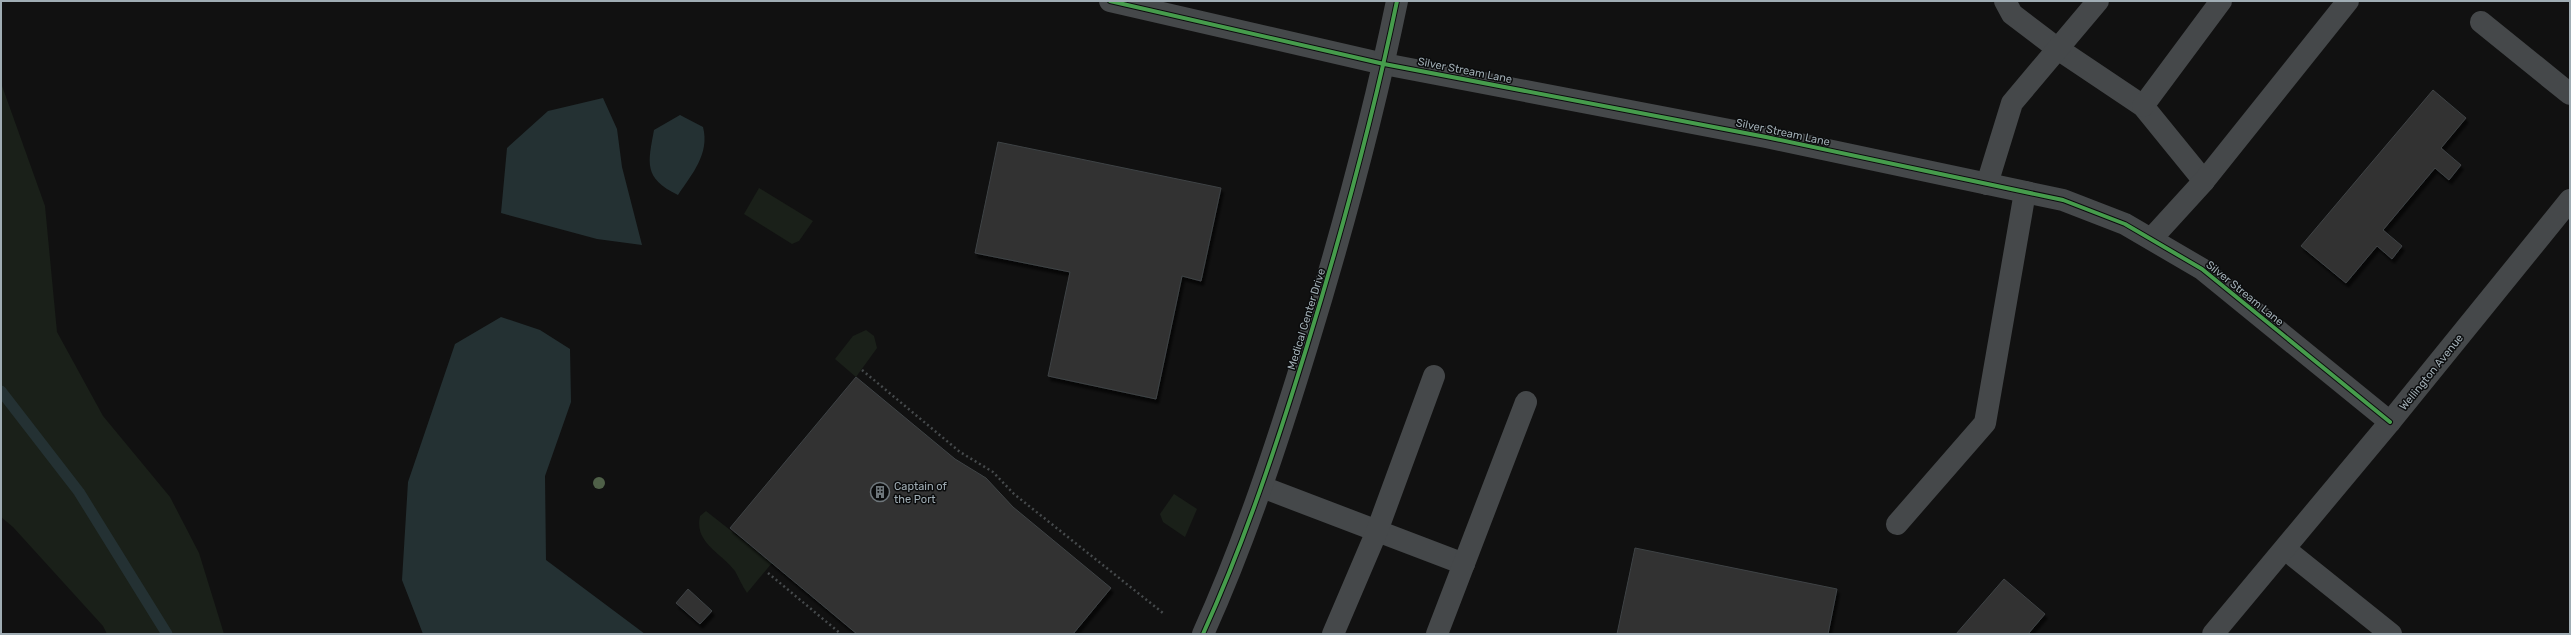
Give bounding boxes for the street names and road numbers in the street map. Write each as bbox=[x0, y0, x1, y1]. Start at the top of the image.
street label: Silver Stream Lane bbox=[1417, 55, 1513, 86]
street label: Silver Stream Lane bbox=[1735, 116, 1831, 149]
street label: Silver Stream Lane bbox=[2203, 258, 2286, 329]
street label: Medical Center Drive bbox=[1285, 267, 1328, 371]
street label: Wellington Avenue bbox=[2397, 332, 2466, 413]

